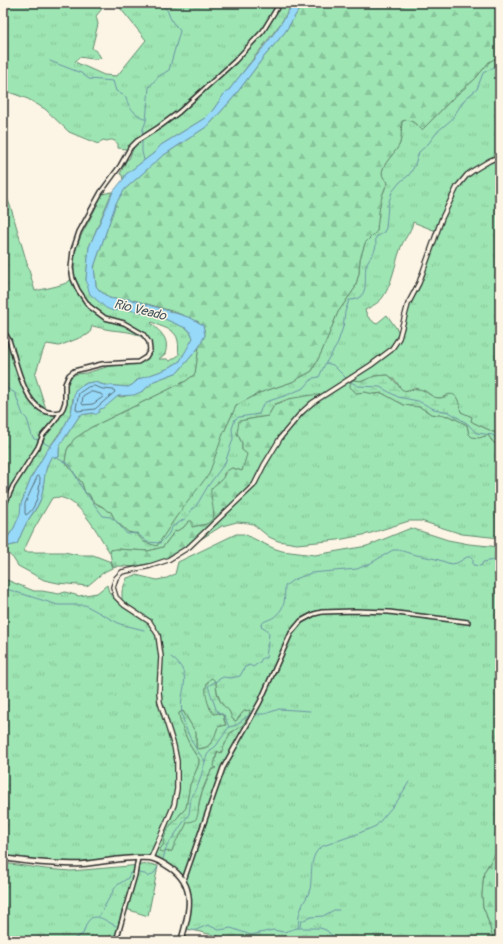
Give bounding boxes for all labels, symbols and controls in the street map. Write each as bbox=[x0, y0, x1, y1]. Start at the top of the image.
water label: Rio Veado bbox=[112, 296, 169, 324]

